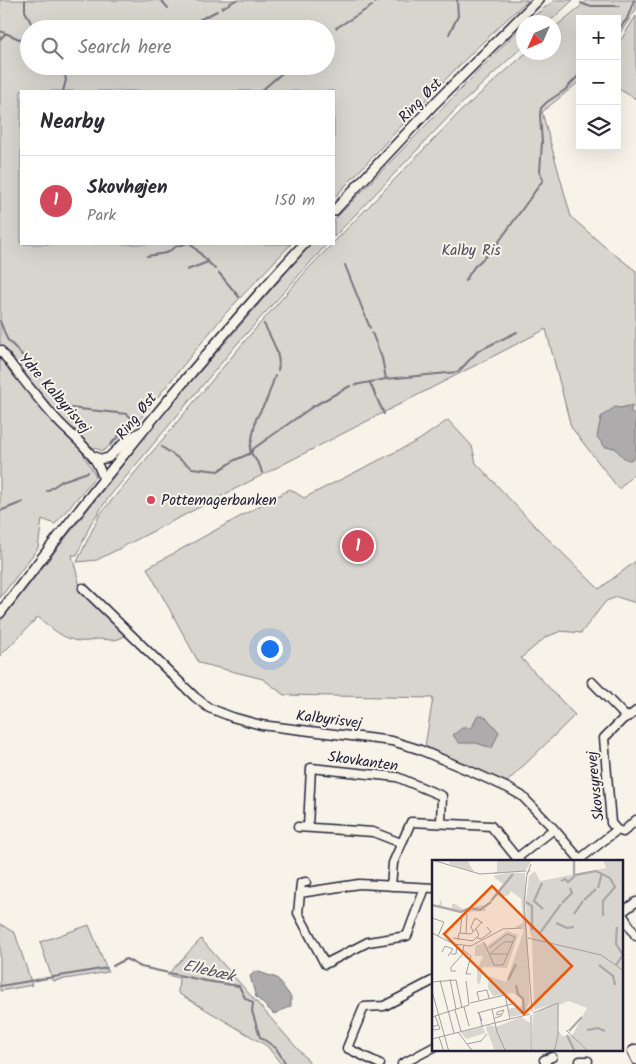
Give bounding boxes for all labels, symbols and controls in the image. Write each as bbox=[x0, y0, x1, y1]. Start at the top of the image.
north arrow bbox=[516, 15, 561, 60]
map controls bbox=[576, 15, 621, 150]
button: + bbox=[576, 15, 621, 60]
search box bbox=[20, 20, 335, 75]
text: Search here bbox=[78, 33, 172, 63]
icon: search bbox=[38, 34, 66, 62]
button: − bbox=[576, 60, 621, 105]
street label: Ring Øst bbox=[393, 72, 449, 129]
button: layers bbox=[576, 105, 621, 150]
text: Nearby bbox=[40, 106, 105, 139]
text: Skovhøjen bbox=[87, 173, 168, 203]
text: 1 bbox=[54, 188, 58, 213]
text: 150 m bbox=[274, 188, 315, 213]
text: Park bbox=[87, 203, 116, 228]
park label: Kalby Ris bbox=[441, 239, 501, 263]
street label: Ydre Kalbyrisvej bbox=[12, 348, 97, 440]
street label: Ring Øst bbox=[110, 388, 163, 445]
place label: Pottemagerbanken bbox=[161, 489, 277, 513]
marker: Pottemagerbanken bbox=[145, 494, 157, 506]
pin: 1 bbox=[342, 527, 374, 565]
your location bbox=[257, 636, 283, 662]
street label: Kalbyrisvej bbox=[295, 704, 364, 736]
street label: Skovkanten bbox=[326, 745, 400, 779]
street label: Skovsyrevej bbox=[580, 749, 612, 822]
inset map bbox=[432, 860, 624, 1052]
water label: Ellebæk bbox=[180, 953, 239, 990]

